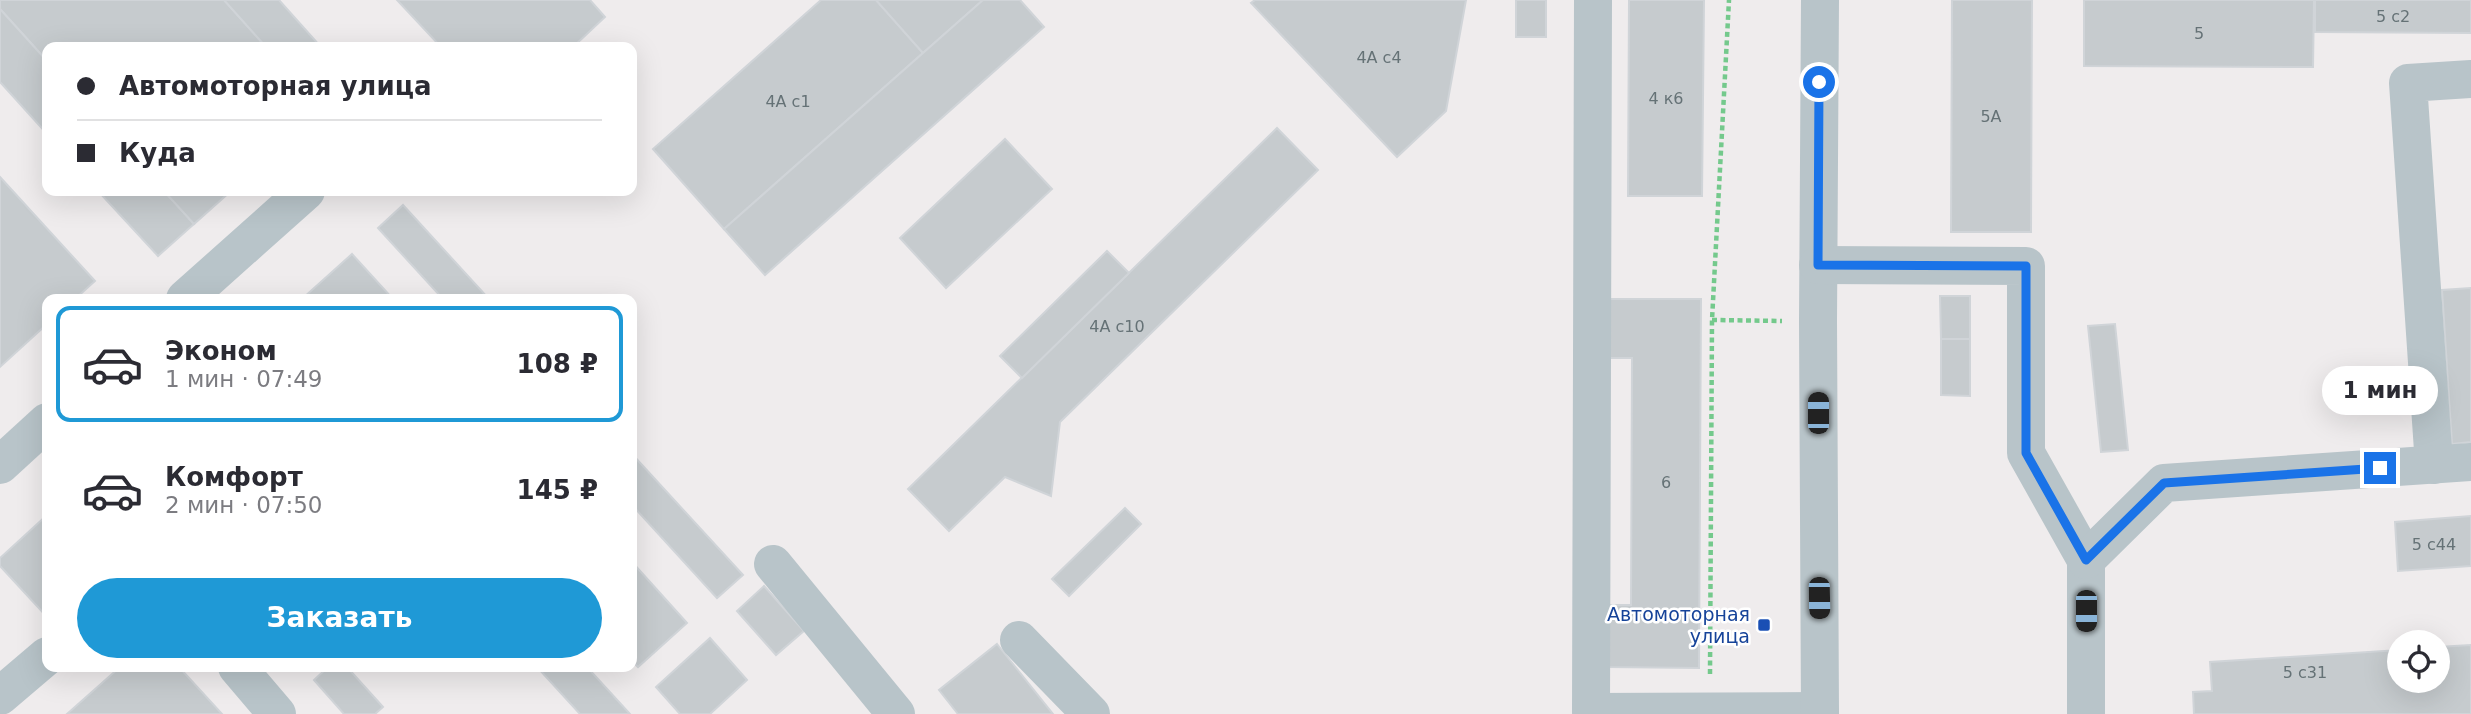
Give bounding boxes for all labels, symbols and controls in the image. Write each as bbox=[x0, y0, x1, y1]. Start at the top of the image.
house number: 5 с2 bbox=[2376, 7, 2410, 26]
house number: 5 bbox=[2194, 24, 2204, 43]
house number: 4А с4 bbox=[1356, 48, 1402, 67]
route start bbox=[1803, 66, 1835, 98]
text: Автомоторная улица bbox=[119, 71, 431, 101]
house number: 4 к6 bbox=[1648, 89, 1684, 108]
house number: 4А с1 bbox=[765, 92, 811, 111]
house number: 5А bbox=[1980, 107, 2002, 126]
text: Куда bbox=[119, 138, 196, 168]
house number: 4А с10 bbox=[1089, 317, 1145, 336]
icon: car bbox=[81, 333, 144, 396]
text: Эконом bbox=[165, 336, 277, 366]
text: 108 ₽ bbox=[517, 349, 598, 379]
text: 1 мин · 07:49 bbox=[165, 366, 323, 392]
callout: 1 мин bbox=[2322, 366, 2438, 416]
text: 1 мин bbox=[2343, 377, 2417, 403]
car bbox=[1808, 392, 1829, 434]
route end bbox=[2364, 452, 2396, 484]
icon: car bbox=[81, 459, 144, 522]
text: Комфорт bbox=[165, 462, 303, 492]
house number: 6 bbox=[1661, 473, 1671, 492]
text: 145 ₽ bbox=[517, 475, 598, 505]
text: 2 мин · 07:50 bbox=[165, 492, 323, 518]
house number: 5 с44 bbox=[2412, 535, 2456, 554]
car bbox=[1809, 577, 1830, 619]
button: Заказать bbox=[77, 578, 602, 658]
car bbox=[2076, 590, 2097, 632]
place label: Автомоторная улица bbox=[1607, 603, 1750, 647]
marker: Автомоторная улица bbox=[1756, 617, 1772, 633]
map controls bbox=[2387, 630, 2450, 693]
button: locate bbox=[2387, 630, 2450, 693]
house number: 5 с31 bbox=[2283, 663, 2327, 682]

